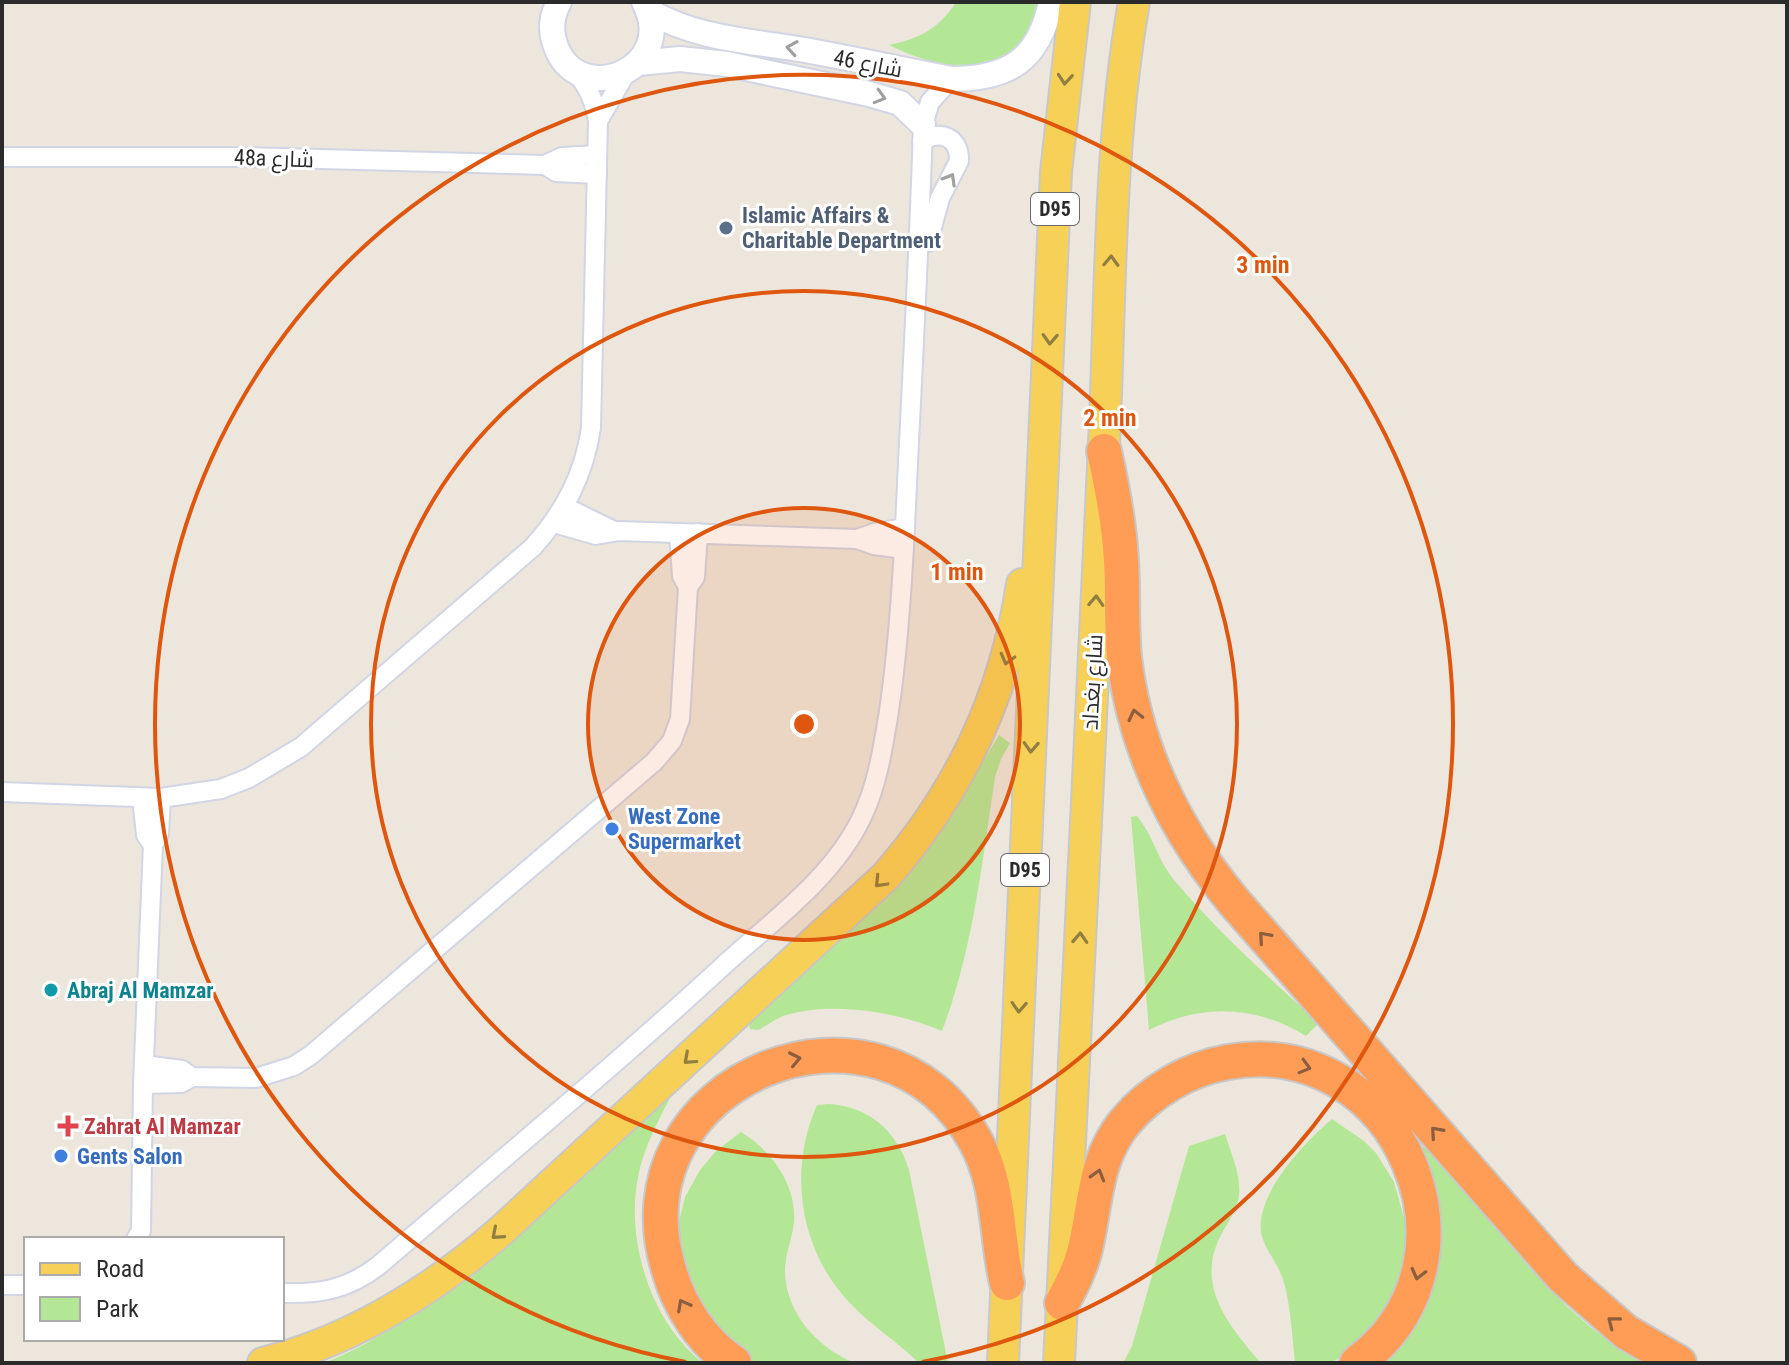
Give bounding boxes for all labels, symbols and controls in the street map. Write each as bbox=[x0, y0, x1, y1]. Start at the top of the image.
one-way arrow bbox=[785, 40, 799, 57]
street label: شارع 46 bbox=[831, 45, 904, 84]
one-way arrow bbox=[1057, 73, 1074, 86]
one-way arrow bbox=[873, 88, 887, 104]
street label: 48a شارع bbox=[234, 145, 314, 174]
one-way arrow bbox=[940, 174, 956, 188]
road number: D95 bbox=[1031, 193, 1079, 225]
place label: Islamic Affairs & Charitable Department bbox=[742, 203, 941, 253]
marker: Islamic Affairs & Charitable Department bbox=[717, 219, 735, 237]
text: 3 min bbox=[1236, 251, 1290, 279]
one-way arrow bbox=[1103, 254, 1120, 267]
one-way arrow bbox=[1041, 333, 1058, 346]
text: 2 min bbox=[1083, 404, 1137, 432]
text: 1 min bbox=[930, 558, 984, 586]
one-way arrow bbox=[1088, 594, 1105, 607]
street label: شارع بغداد bbox=[1078, 634, 1109, 731]
one-way arrow bbox=[1000, 651, 1016, 665]
one-way arrow bbox=[1127, 709, 1144, 723]
centre of rings bbox=[790, 710, 818, 738]
one-way arrow bbox=[1023, 741, 1040, 754]
place label: West Zone Supermarket bbox=[628, 804, 741, 854]
marker: West Zone Supermarket bbox=[603, 820, 621, 838]
road number: D95 bbox=[1001, 854, 1049, 886]
one-way arrow bbox=[874, 873, 889, 887]
one-way arrow bbox=[1071, 931, 1088, 944]
one-way arrow bbox=[1260, 931, 1274, 946]
place label: Abraj Al Mamzar bbox=[67, 978, 214, 1003]
marker: Abraj Al Mamzar bbox=[42, 981, 60, 999]
one-way arrow bbox=[1011, 1001, 1028, 1014]
one-way arrow bbox=[683, 1049, 698, 1063]
one-way arrow bbox=[788, 1051, 802, 1068]
one-way arrow bbox=[1298, 1058, 1312, 1074]
place label: Zahrat Al Mamzar bbox=[84, 1114, 241, 1139]
marker: Zahrat Al Mamzar bbox=[59, 1117, 77, 1135]
one-way arrow bbox=[1431, 1127, 1446, 1142]
place label: Gents Salon bbox=[77, 1144, 183, 1169]
marker: Gents Salon bbox=[52, 1147, 70, 1165]
one-way arrow bbox=[1089, 1168, 1105, 1182]
one-way arrow bbox=[491, 1225, 506, 1239]
legend bbox=[24, 1237, 284, 1341]
text: Road bbox=[96, 1255, 144, 1283]
one-way arrow bbox=[1410, 1266, 1427, 1280]
text: Park bbox=[96, 1295, 139, 1323]
one-way arrow bbox=[678, 1298, 693, 1313]
one-way arrow bbox=[1607, 1318, 1622, 1332]

